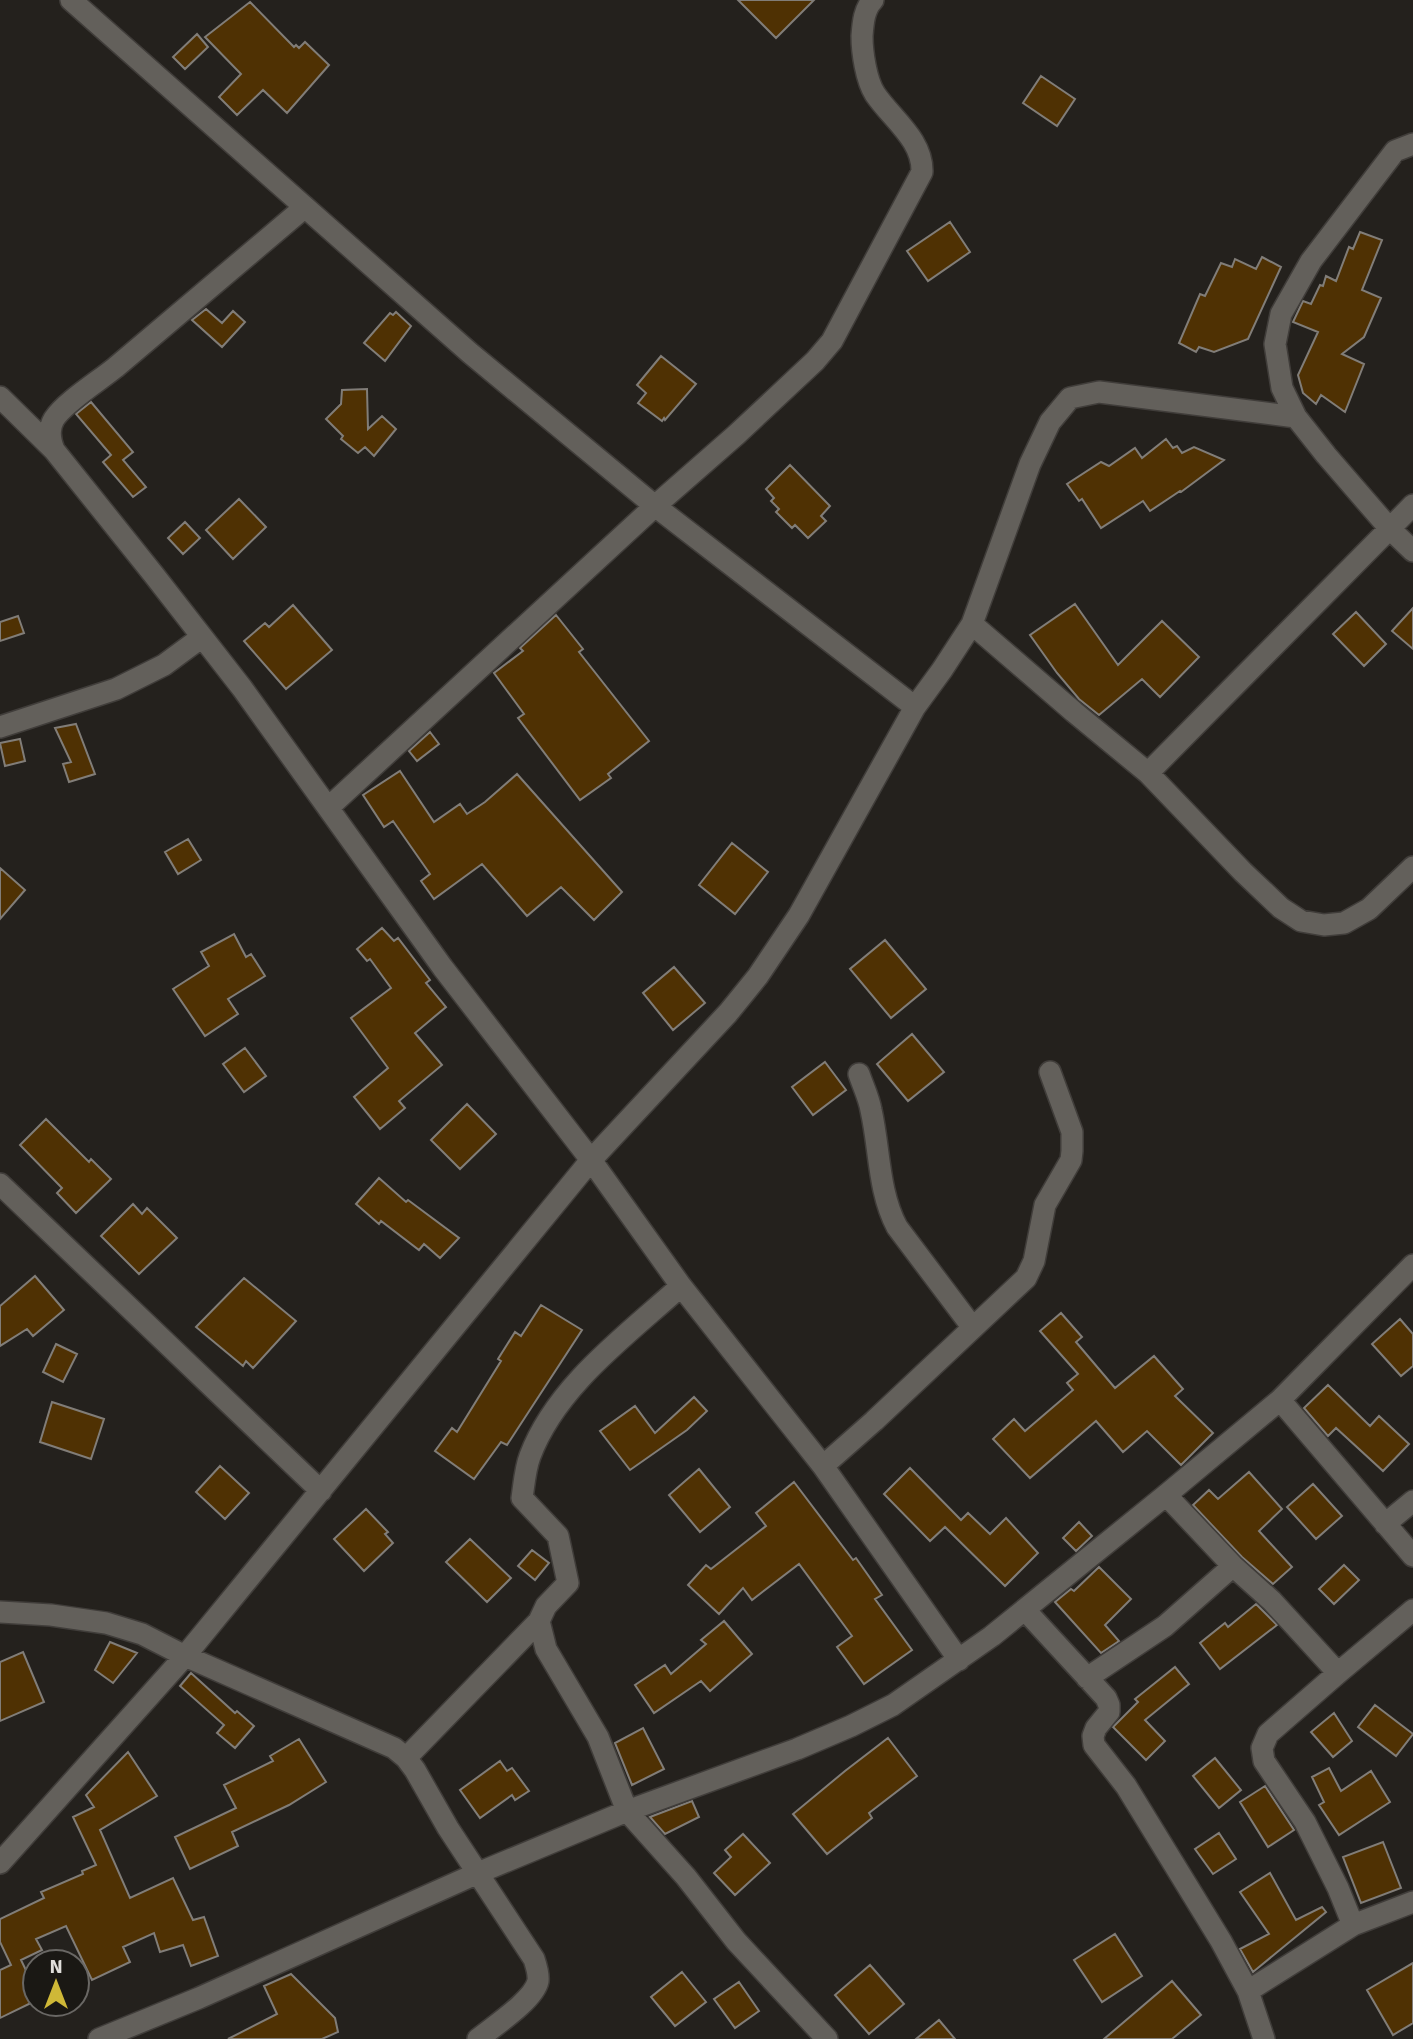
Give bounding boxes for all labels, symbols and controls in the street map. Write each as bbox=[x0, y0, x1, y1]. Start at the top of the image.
north arrow bbox=[21, 1948, 91, 2018]
text: N bbox=[49, 1955, 63, 1979]

